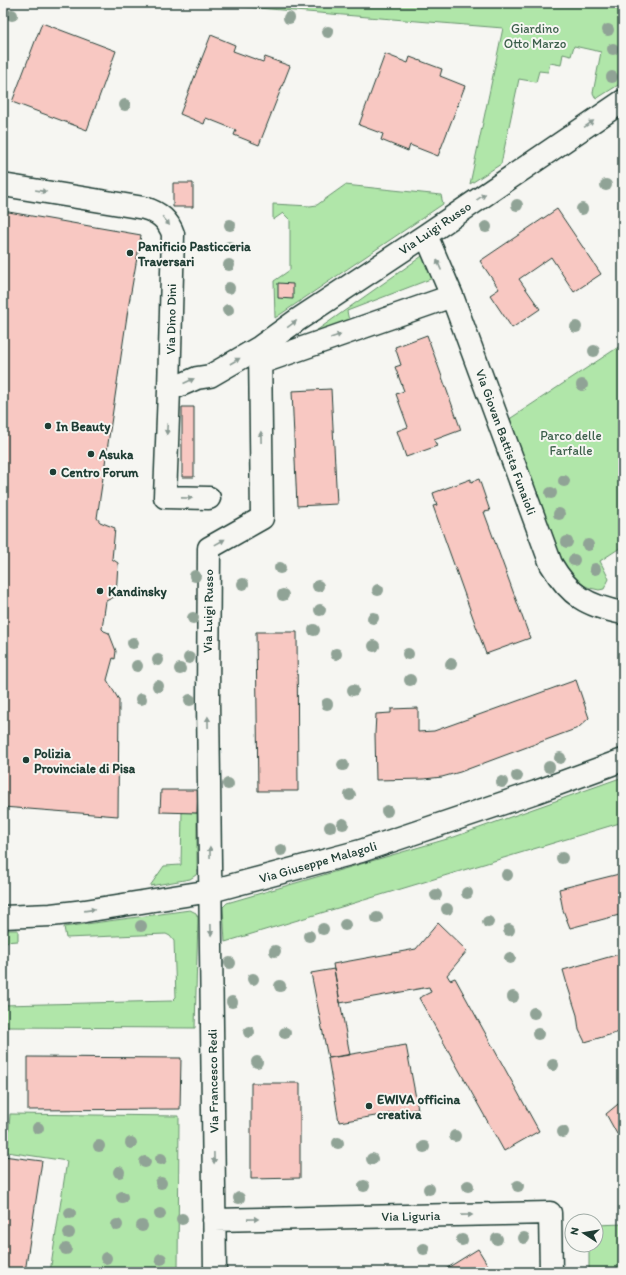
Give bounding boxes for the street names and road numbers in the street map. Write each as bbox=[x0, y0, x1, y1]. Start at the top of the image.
street label: Via Luigi Russo bbox=[396, 198, 474, 258]
street label: Via Dino Dini bbox=[163, 283, 179, 355]
street label: Via Giovan Battista Funaioli bbox=[473, 367, 539, 517]
street label: Via Luigi Russo bbox=[200, 569, 216, 653]
street label: Via Giuseppe Malagoli bbox=[258, 838, 378, 886]
street label: Via Francesco Redi bbox=[205, 1029, 221, 1133]
street label: Via Liguria bbox=[381, 1208, 441, 1224]

